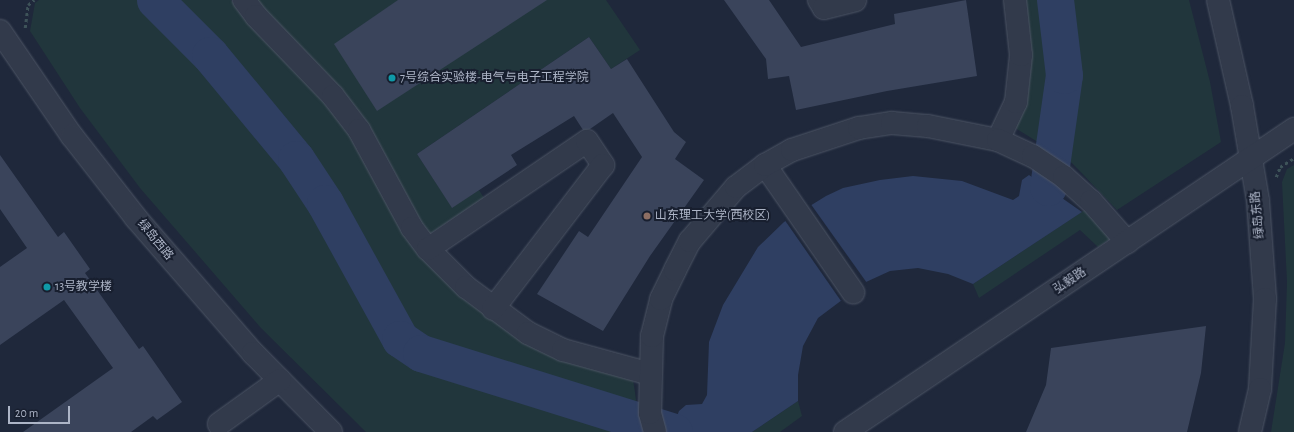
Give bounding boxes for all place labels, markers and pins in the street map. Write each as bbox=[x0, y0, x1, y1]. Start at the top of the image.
place label: 7号综合实验楼-电气与电子工程学院 bbox=[400, 71, 589, 85]
marker: 7号综合实验楼-电气与电子工程学院 bbox=[387, 73, 397, 83]
place label: 山东理工大学(西校区) bbox=[655, 209, 770, 223]
marker: 山东理工大学(西校区) bbox=[642, 211, 652, 221]
place label: 13号教学楼 bbox=[55, 280, 112, 294]
marker: 13号教学楼 bbox=[42, 282, 52, 292]

